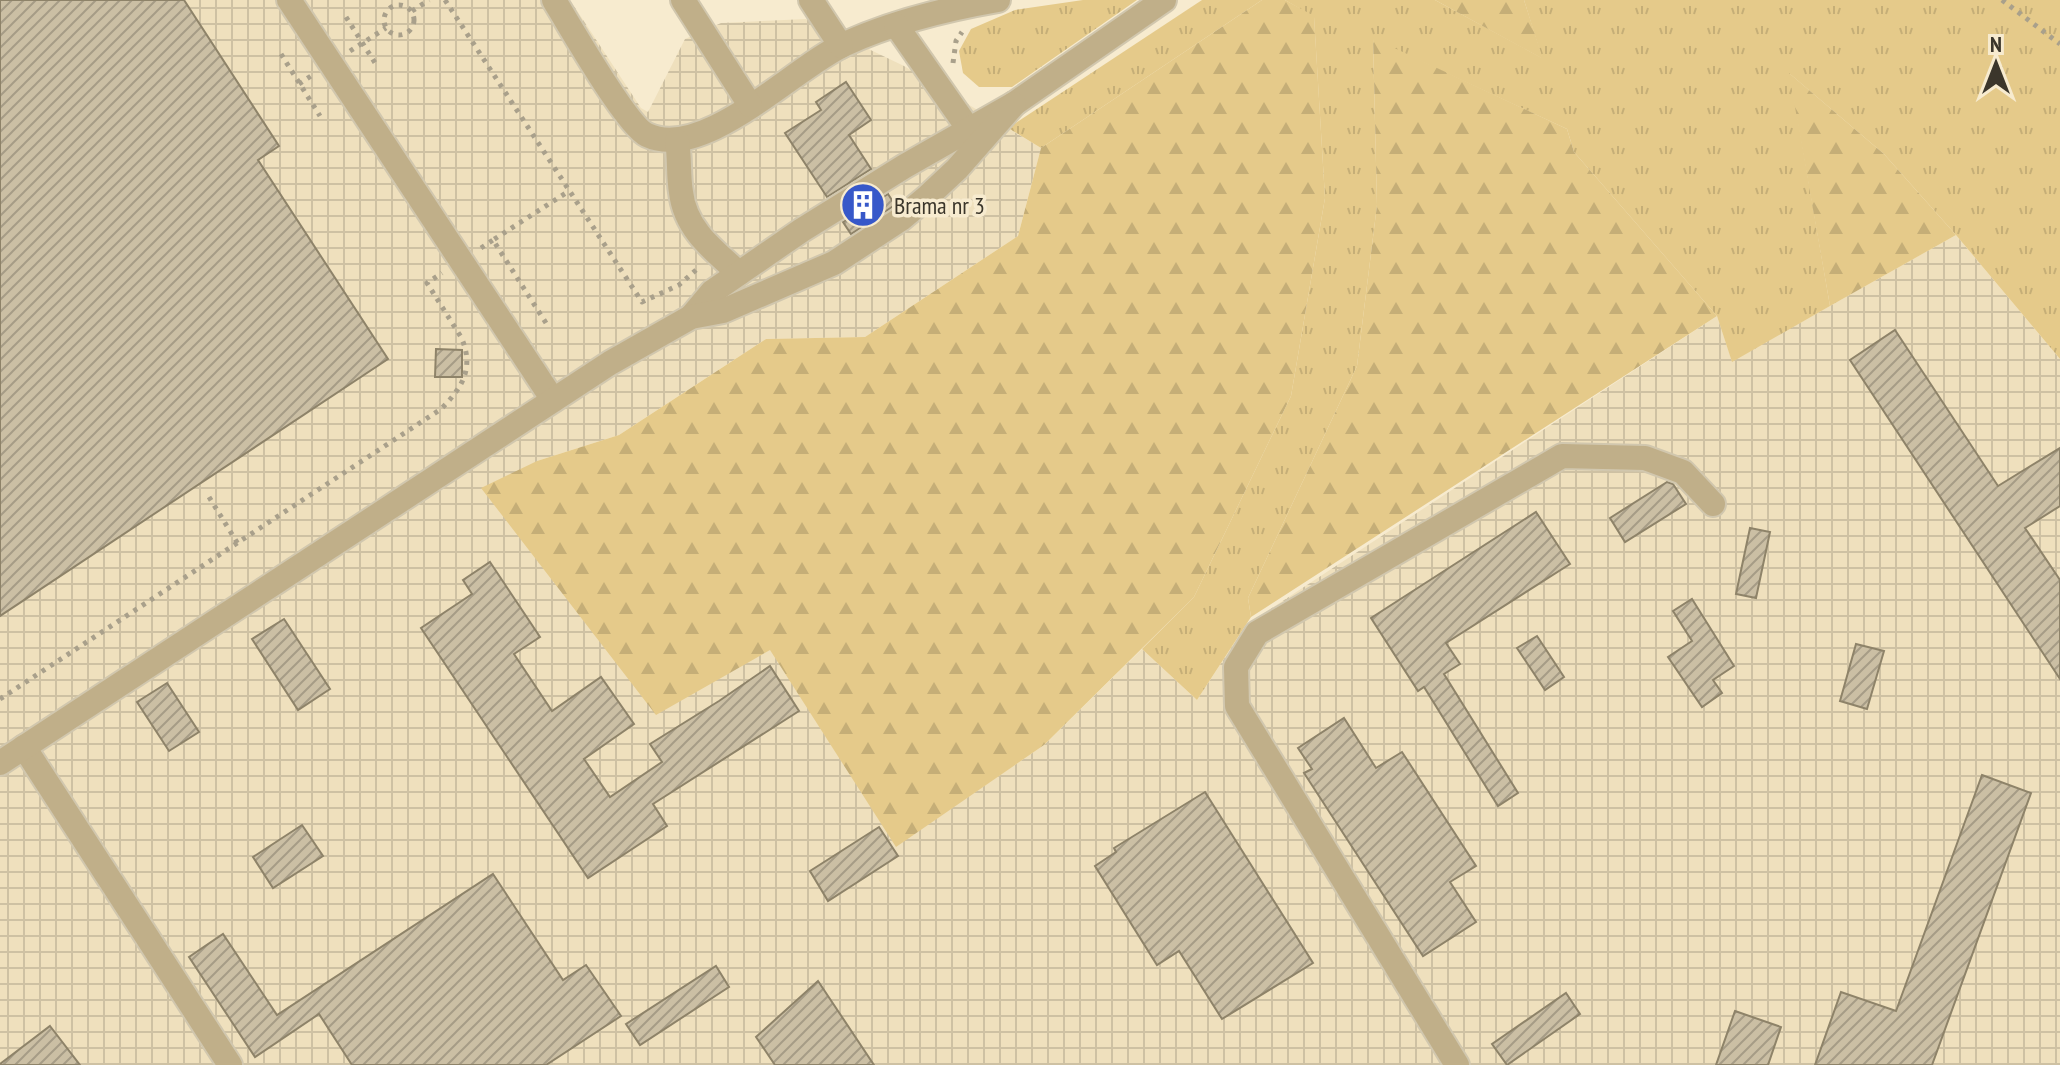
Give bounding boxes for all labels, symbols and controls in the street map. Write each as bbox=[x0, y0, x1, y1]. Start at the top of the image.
north arrow bbox=[1956, 24, 2036, 104]
text: N bbox=[1990, 30, 2002, 58]
building icon: Brama nr 3 bbox=[839, 181, 887, 229]
place label: Brama nr 3 bbox=[894, 190, 985, 221]

